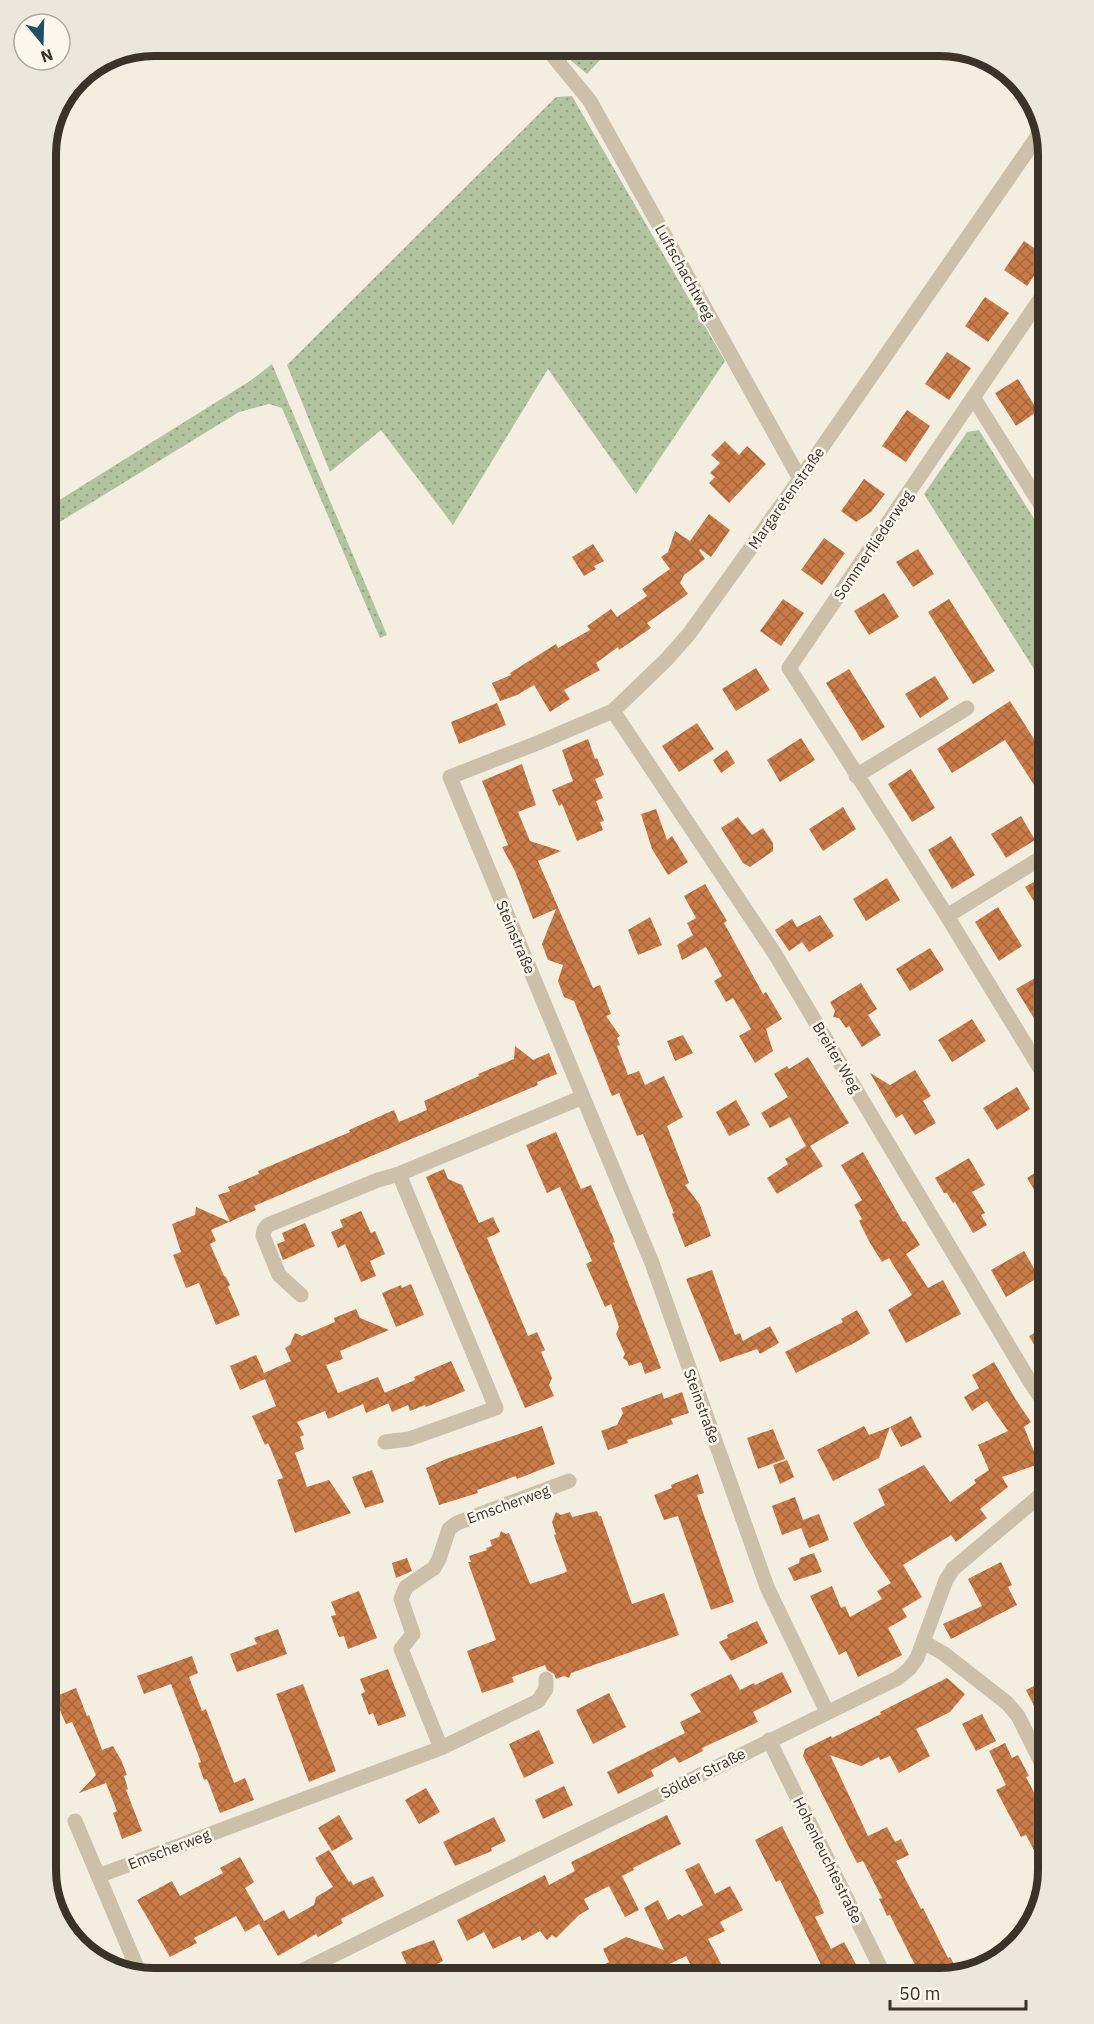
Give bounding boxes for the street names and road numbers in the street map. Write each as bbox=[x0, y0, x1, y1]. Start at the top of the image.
street label: Luftschachtweg bbox=[651, 221, 719, 323]
street label: Margaretenstraße bbox=[744, 443, 828, 553]
street label: Sommerfliederweg bbox=[829, 487, 917, 603]
street label: Steinstraße bbox=[492, 897, 540, 977]
street label: Breiter Weg bbox=[809, 1018, 866, 1096]
street label: Steinstraße bbox=[680, 1366, 724, 1446]
street label: Emscherweg bbox=[464, 1480, 552, 1528]
street label: Sölder Straße bbox=[657, 1744, 749, 1802]
street label: Hohenleuchtestraße bbox=[789, 1794, 867, 1926]
street label: Emscherweg bbox=[125, 1825, 213, 1873]

